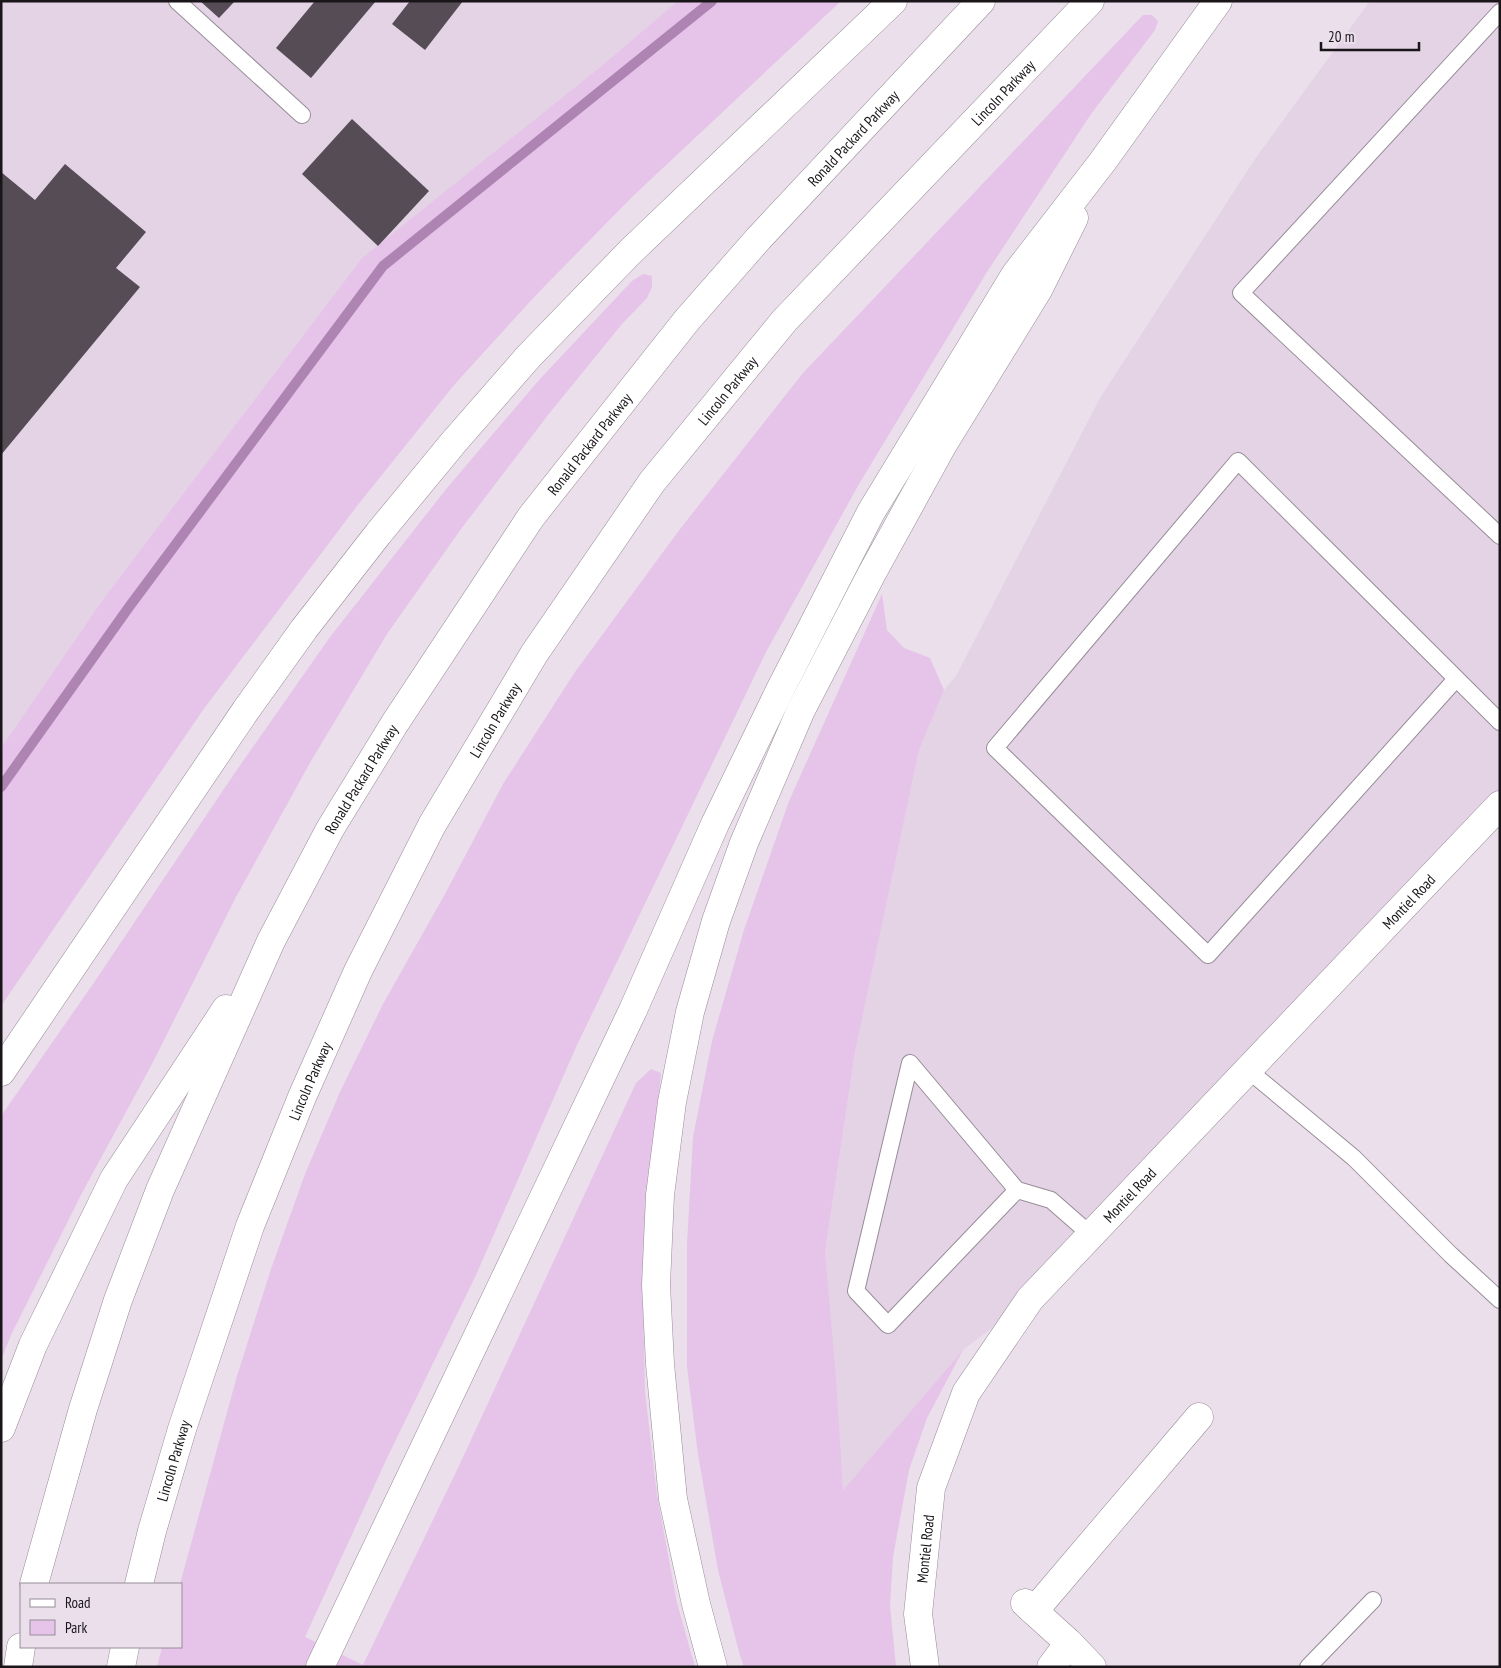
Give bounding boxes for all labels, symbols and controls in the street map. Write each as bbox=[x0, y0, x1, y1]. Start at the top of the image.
scale bar bbox=[1321, 20, 1418, 52]
text: 20 m bbox=[1328, 27, 1354, 46]
street label: Lincoln Parkway bbox=[967, 55, 1039, 129]
street label: Ronald Packard Parkway bbox=[803, 85, 903, 190]
street label: Lincoln Parkway bbox=[693, 352, 761, 429]
street label: Ronald Packard Parkway bbox=[543, 388, 636, 499]
street label: Lincoln Parkway bbox=[465, 679, 524, 761]
street label: Ronald Packard Parkway bbox=[320, 720, 402, 837]
street label: Montiel Road bbox=[1378, 870, 1439, 933]
street label: Lincoln Parkway bbox=[284, 1038, 335, 1123]
street label: Montiel Road bbox=[1099, 1163, 1160, 1226]
street label: Lincoln Parkway bbox=[152, 1417, 194, 1503]
street label: Montiel Road bbox=[912, 1514, 938, 1584]
legend bbox=[20, 1583, 182, 1648]
text: Road bbox=[65, 1593, 91, 1612]
text: Park bbox=[65, 1618, 87, 1637]

